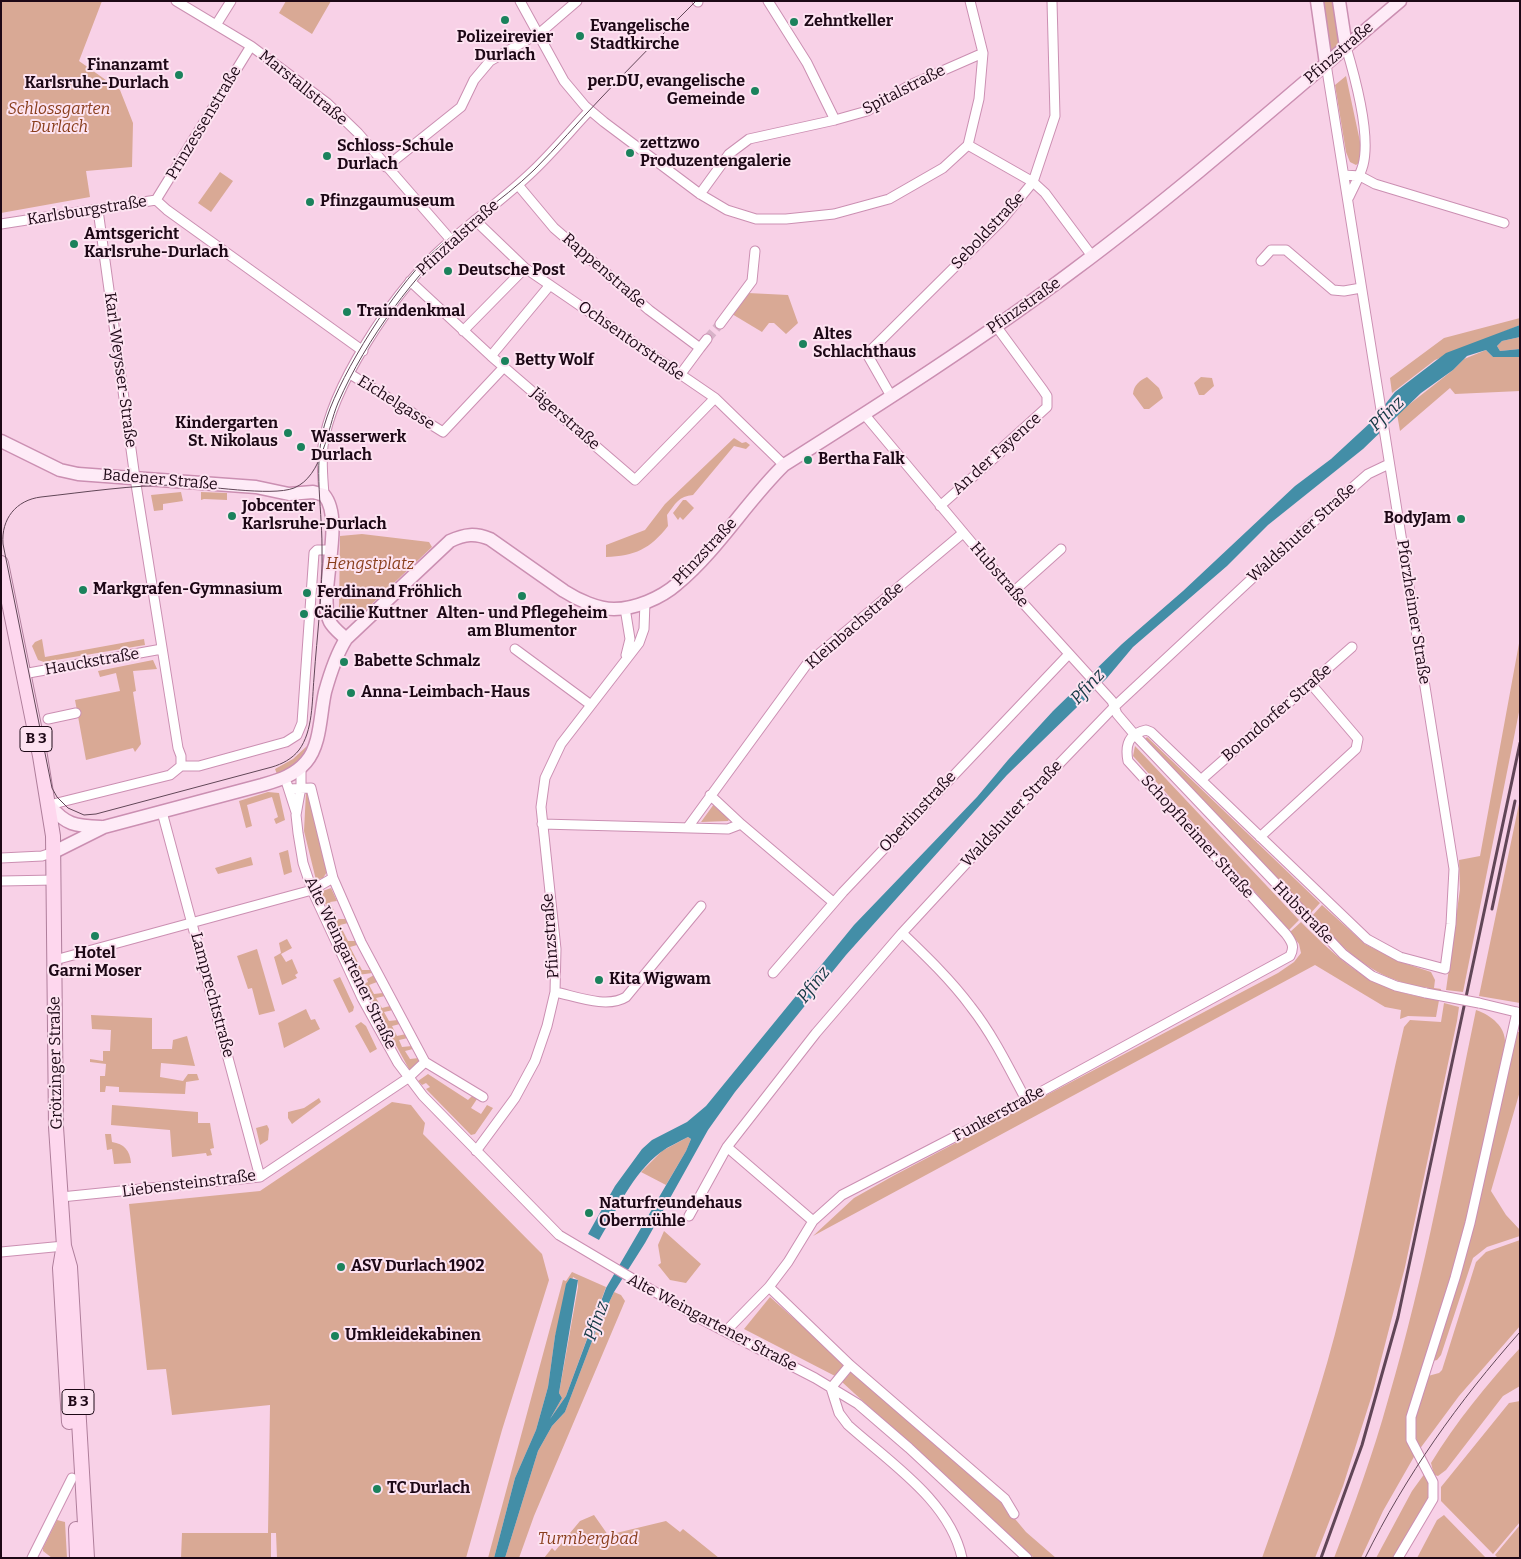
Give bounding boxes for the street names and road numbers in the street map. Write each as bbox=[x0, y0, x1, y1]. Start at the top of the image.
street label: Pfinzstraße bbox=[1301, 18, 1377, 88]
street label: Marstallstraße bbox=[255, 46, 351, 130]
street label: Spitalstraße bbox=[859, 61, 949, 119]
street label: Prinzessenstraße bbox=[162, 63, 246, 183]
street label: Seboldstraße bbox=[947, 188, 1029, 274]
street label: Karlsburgstraße bbox=[26, 192, 148, 230]
street label: Pfinztalstraße bbox=[413, 196, 503, 280]
street label: Rappenstraße bbox=[558, 229, 650, 313]
street label: Pfinzstraße bbox=[984, 274, 1064, 338]
street label: Karl-Weysser-Straße bbox=[100, 291, 140, 449]
street label: Ochsentorstraße bbox=[574, 297, 688, 385]
street label: Eichelgasse bbox=[354, 372, 438, 434]
street label: Jägerstraße bbox=[526, 384, 604, 454]
street label: An der Fayence bbox=[948, 409, 1046, 499]
street label: Badener Straße bbox=[102, 465, 218, 495]
street label: Waldshuter Straße bbox=[1244, 479, 1360, 587]
street label: Pfinzstraße bbox=[669, 514, 741, 590]
street label: Pforzheimer Straße bbox=[1392, 538, 1434, 686]
street label: Hubstraße bbox=[966, 539, 1032, 611]
street label: Kleinbachstraße bbox=[802, 578, 908, 674]
street label: Hauckstraße bbox=[43, 644, 141, 680]
street label: Bonndorfer Straße bbox=[1218, 660, 1336, 766]
road number: B 3 bbox=[20, 726, 52, 752]
street label: Waldshuter Straße bbox=[957, 756, 1067, 872]
street label: Oberlinstraße bbox=[876, 767, 960, 857]
street label: Schopfheimer Straße bbox=[1136, 771, 1258, 903]
street label: Alte Weingartener Straße bbox=[300, 874, 400, 1052]
street label: Hubstraße bbox=[1268, 878, 1338, 948]
street label: Pfinzstraße bbox=[538, 893, 564, 979]
street label: Lamprechtstraße bbox=[186, 930, 238, 1060]
street label: Grötzinger Straße bbox=[45, 996, 67, 1130]
street label: Funkerstraße bbox=[950, 1082, 1048, 1146]
street label: Liebensteinstraße bbox=[121, 1166, 257, 1202]
street label: Alte Weingartener Straße bbox=[624, 1270, 800, 1376]
road number: B 3 bbox=[62, 1390, 94, 1414]

